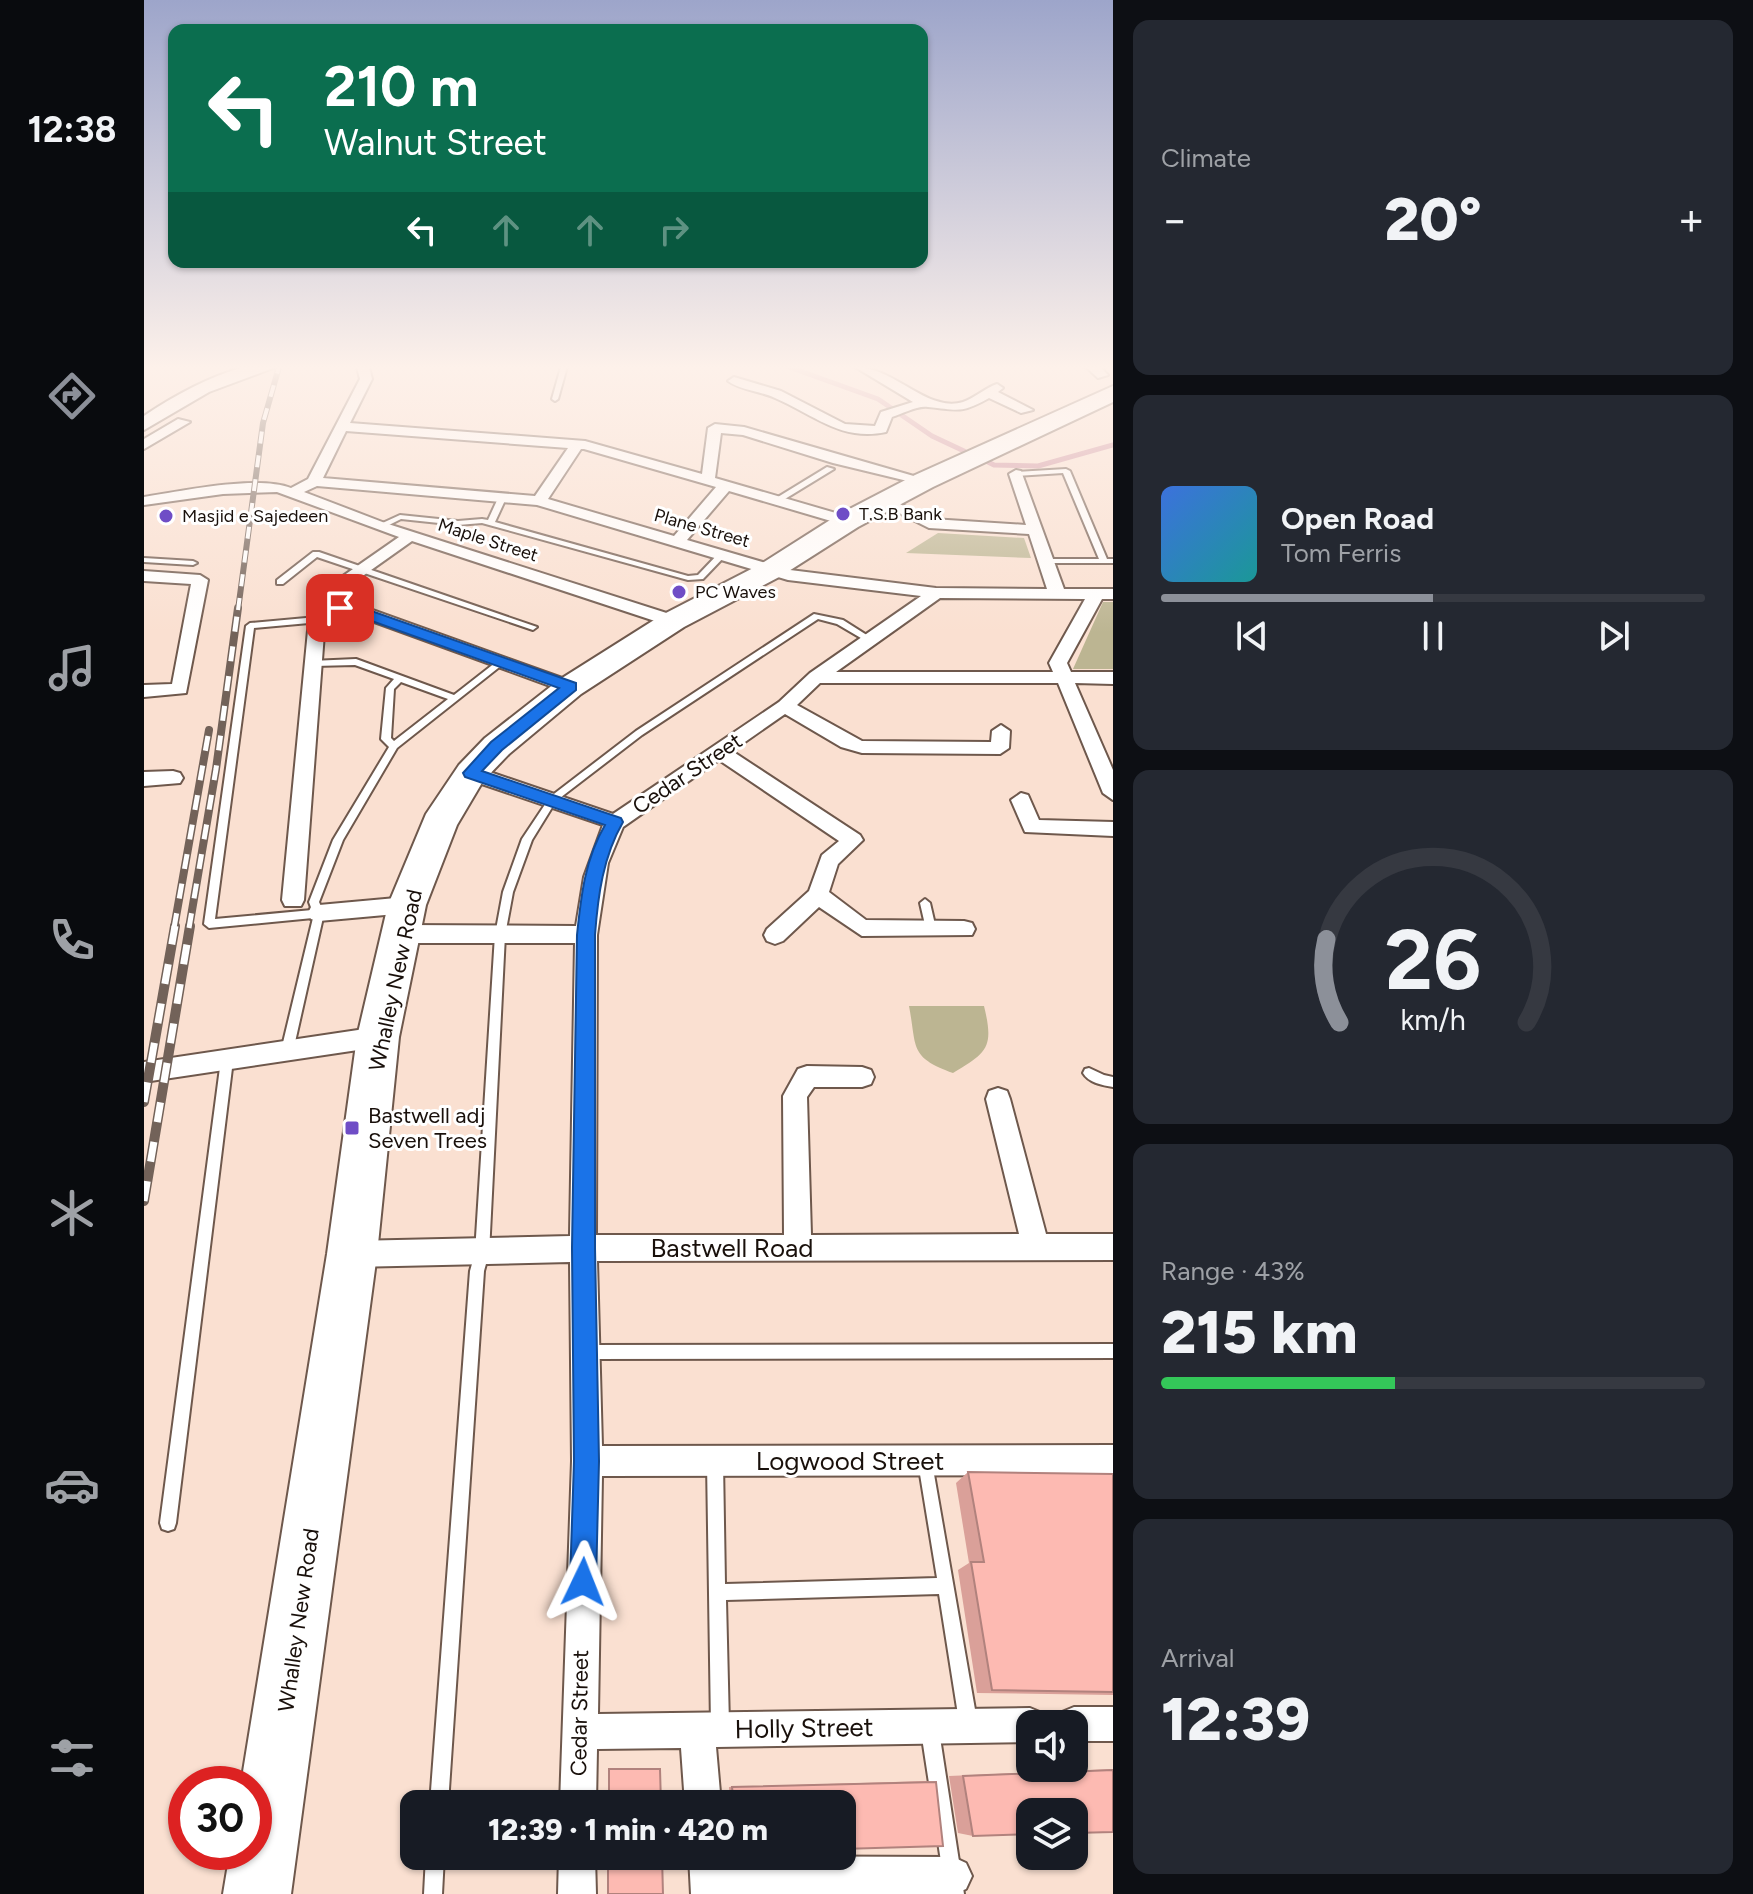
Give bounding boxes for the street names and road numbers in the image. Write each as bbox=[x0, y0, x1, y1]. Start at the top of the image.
street label: Plane Street bbox=[652, 504, 752, 552]
street label: Maple Street bbox=[435, 514, 541, 567]
street label: Cedar Street bbox=[627, 727, 747, 820]
street label: Whalley New Road bbox=[363, 887, 428, 1073]
street label: Bastwell Road bbox=[650, 1232, 814, 1264]
street label: Logwood Street bbox=[756, 1445, 944, 1477]
street label: Whalley New Road bbox=[272, 1527, 325, 1714]
street label: Cedar Street bbox=[565, 1650, 594, 1776]
street label: Holly Street bbox=[734, 1711, 874, 1745]

